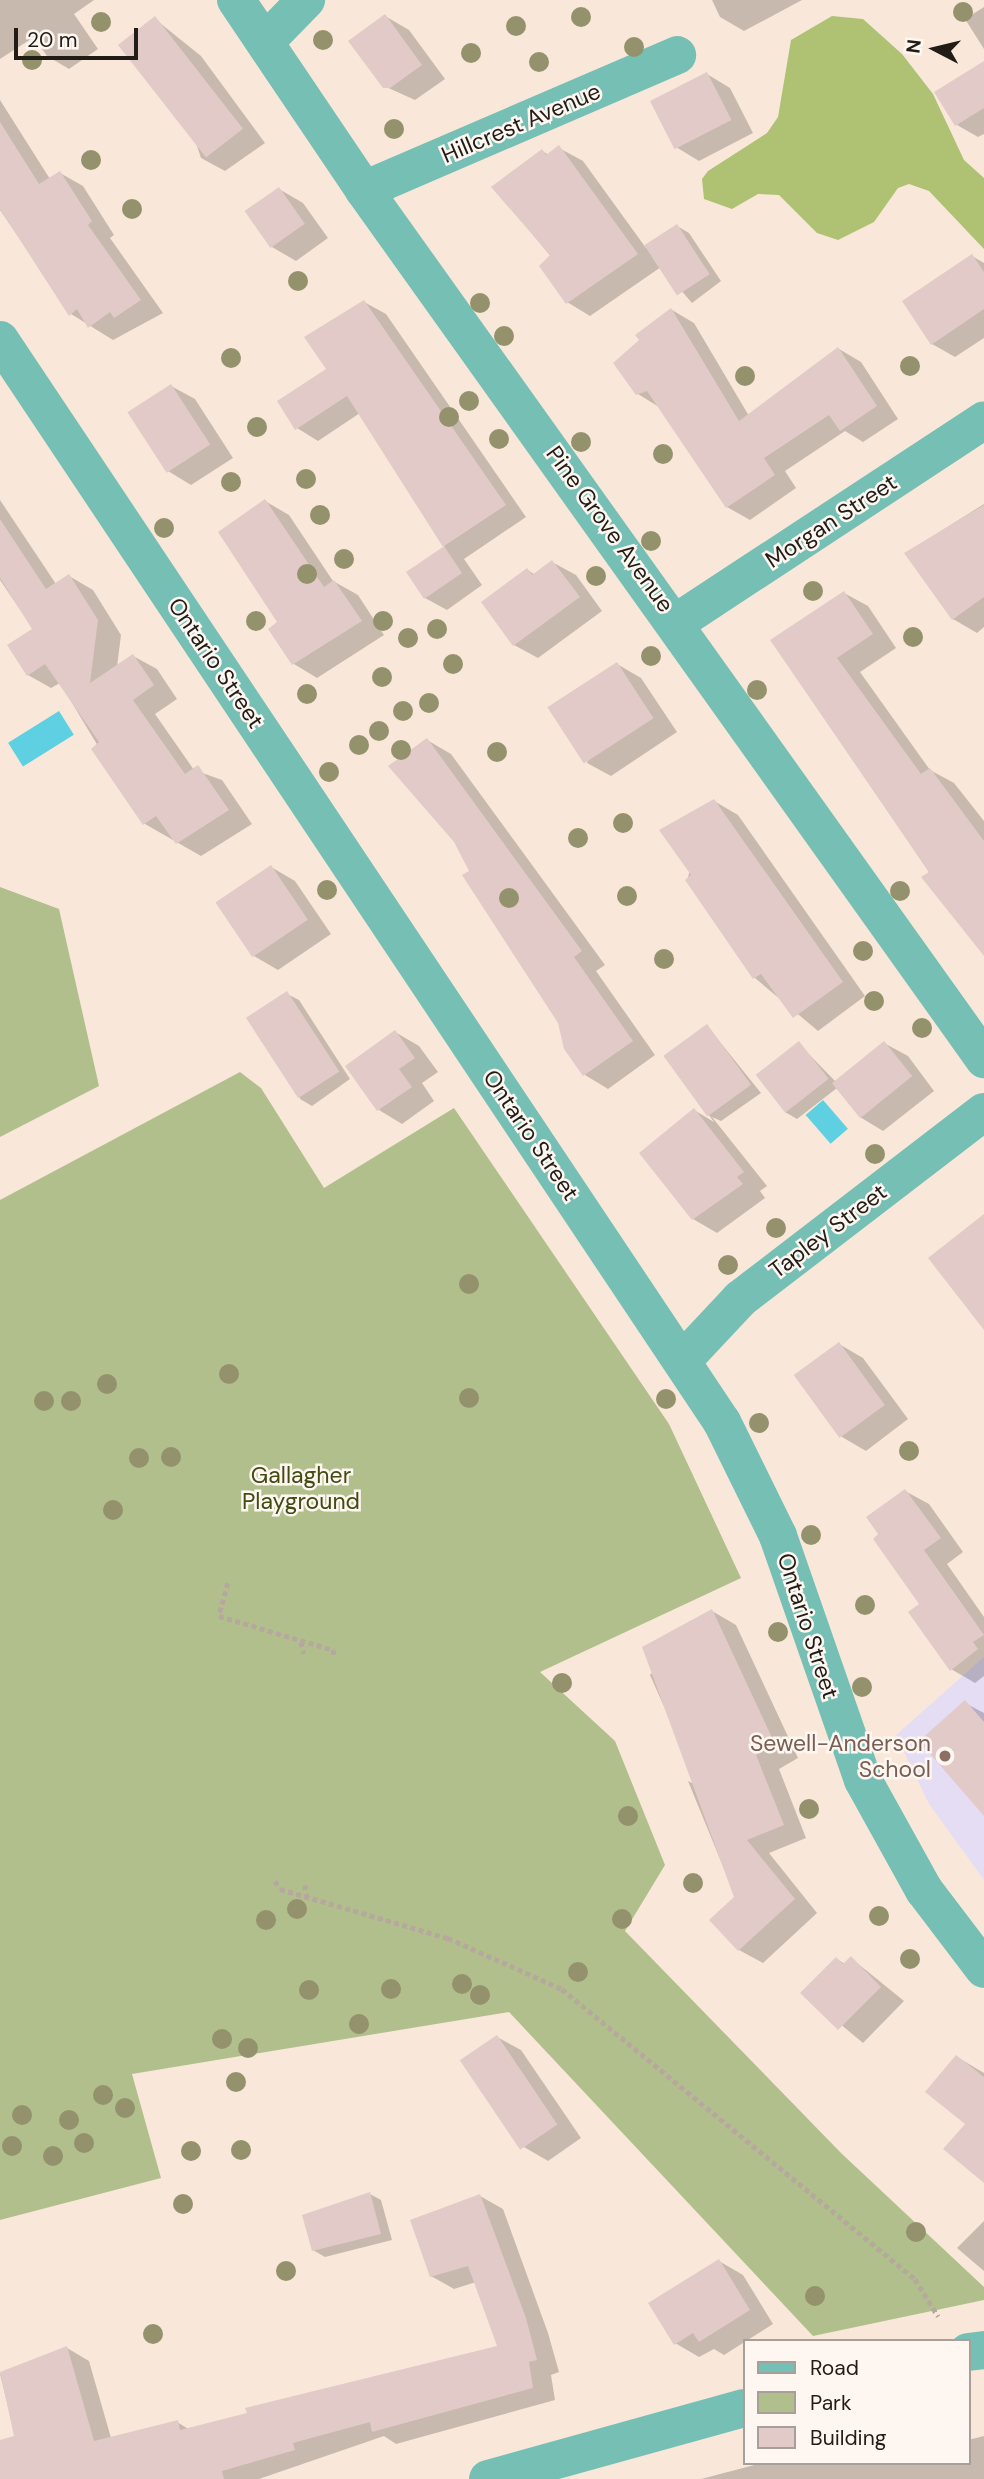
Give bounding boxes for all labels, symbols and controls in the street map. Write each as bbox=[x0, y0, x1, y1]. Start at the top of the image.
scale bar bbox=[18, 14, 142, 58]
north arrow bbox=[900, 14, 970, 84]
text: 20 m bbox=[27, 26, 78, 54]
text: N bbox=[900, 38, 927, 55]
street label: Hillcrest Avenue bbox=[437, 77, 605, 169]
street label: Pine Grove Avenue bbox=[540, 441, 680, 617]
street label: Morgan Street bbox=[760, 468, 902, 574]
street label: Ontario Street bbox=[162, 592, 270, 734]
street label: Ontario Street bbox=[477, 1064, 585, 1206]
street label: Tapley Street bbox=[764, 1178, 892, 1284]
park label: Gallagher Playground bbox=[242, 1461, 360, 1515]
street label: Ontario Street bbox=[771, 1550, 845, 1702]
place label: Sewell-Anderson School bbox=[750, 1729, 931, 1783]
marker: Sewell-Anderson School bbox=[937, 1748, 953, 1764]
legend bbox=[743, 2339, 970, 2465]
text: Road bbox=[810, 2354, 859, 2382]
text: Park bbox=[810, 2389, 851, 2417]
text: Building bbox=[810, 2424, 886, 2452]

